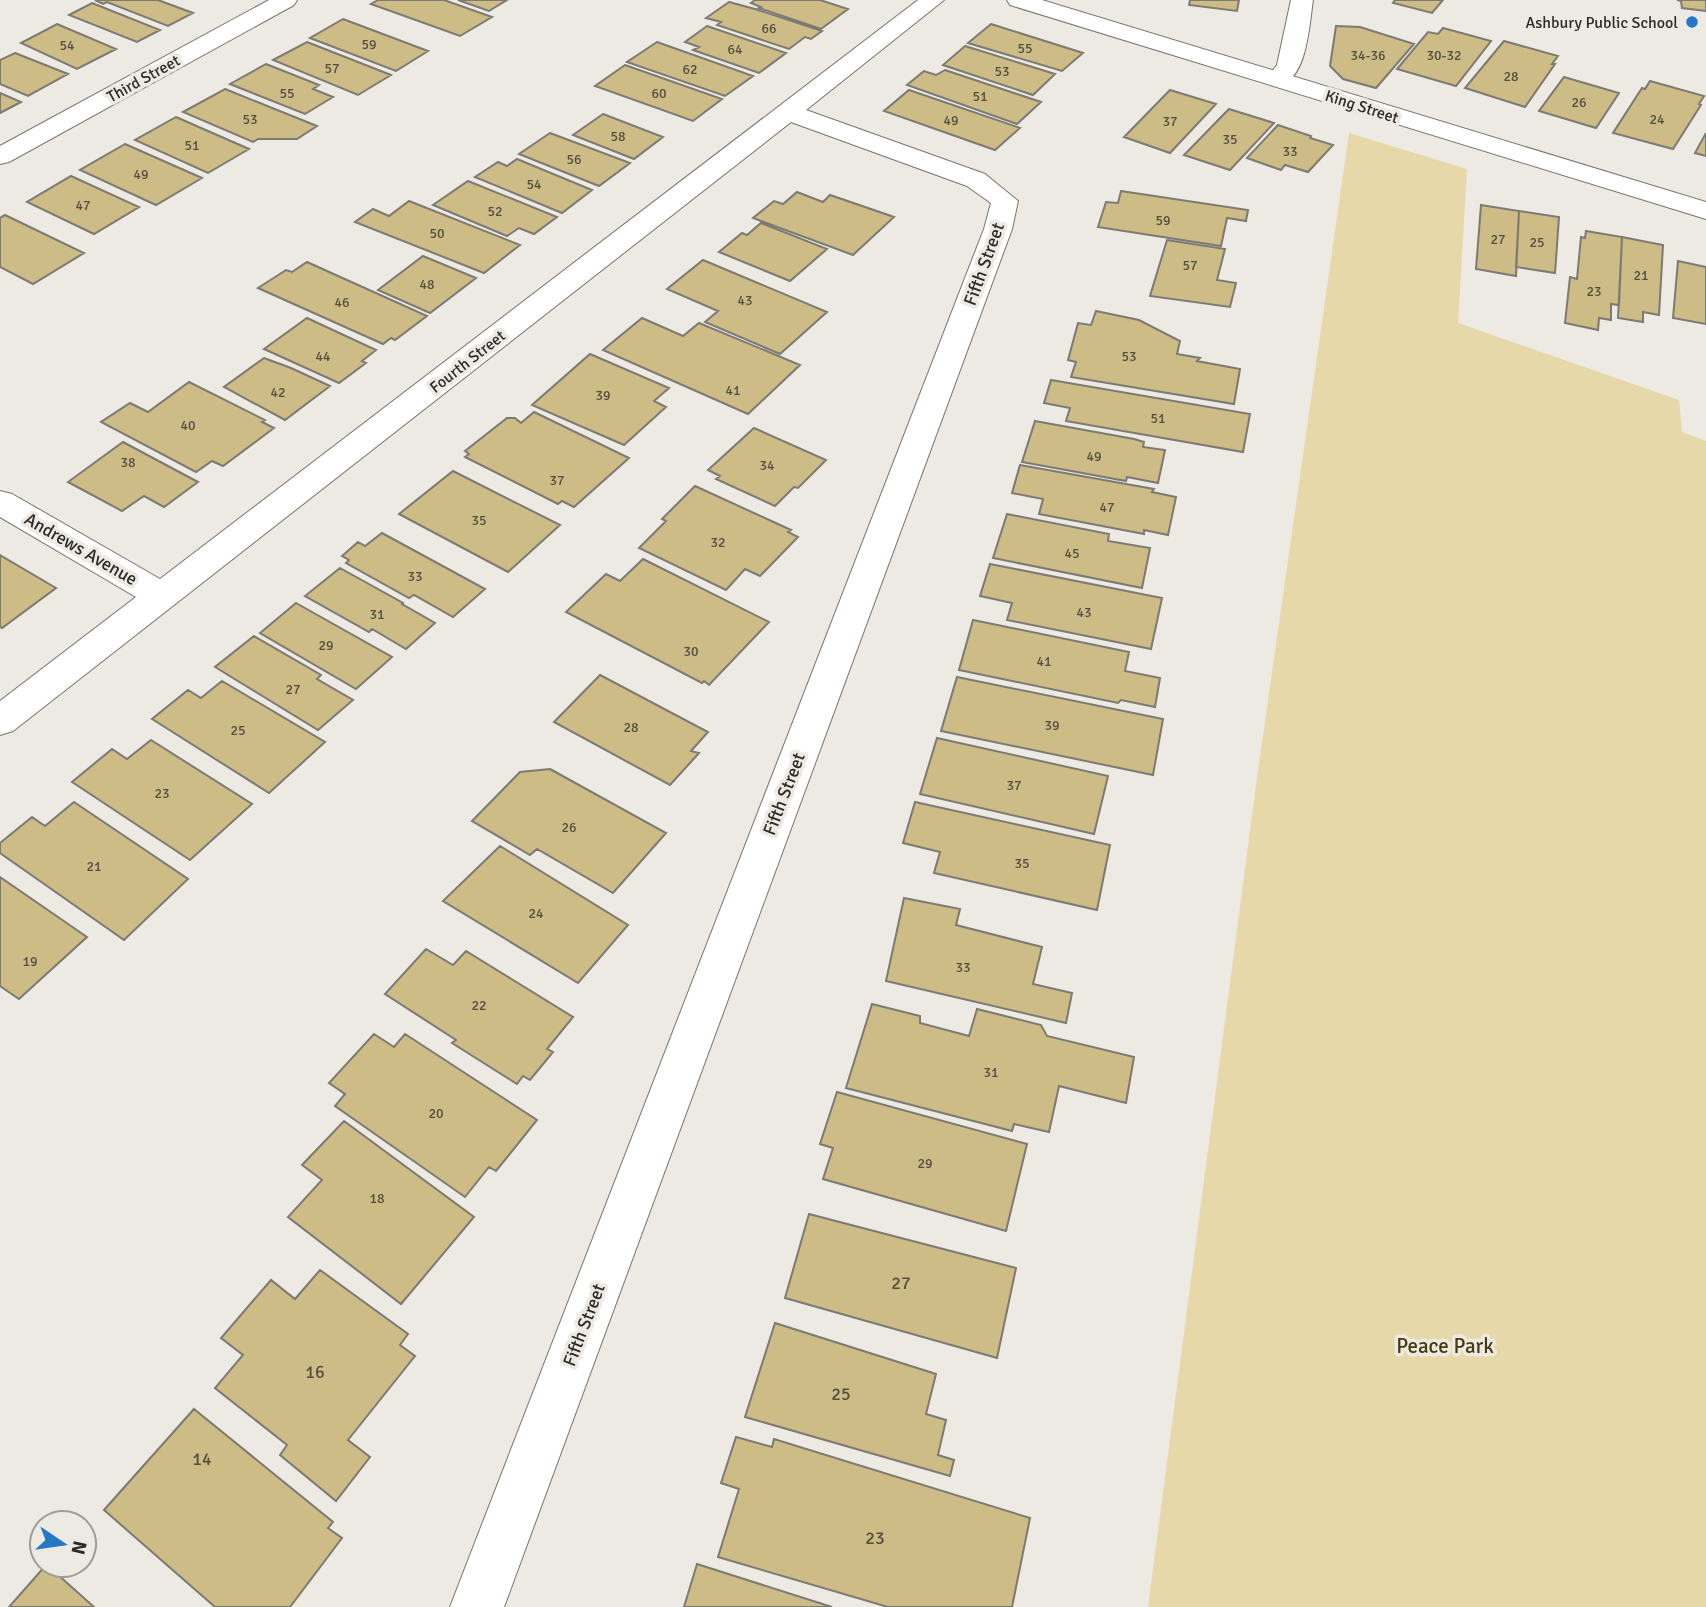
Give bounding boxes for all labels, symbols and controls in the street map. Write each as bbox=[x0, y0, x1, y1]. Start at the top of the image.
place label: Ashbury Public School bbox=[1525, 13, 1678, 33]
marker: Ashbury Public School bbox=[1684, 14, 1700, 30]
house number: 66 bbox=[761, 20, 777, 37]
house number: 59 bbox=[361, 36, 377, 53]
house number: 54 bbox=[59, 37, 75, 54]
house number: 55 bbox=[1017, 40, 1033, 57]
house number: 64 bbox=[727, 41, 743, 58]
house number: 34-36 bbox=[1350, 47, 1386, 64]
house number: 30-32 bbox=[1426, 47, 1462, 64]
street label: Third Street bbox=[103, 50, 184, 107]
house number: 57 bbox=[324, 60, 340, 77]
house number: 62 bbox=[682, 61, 698, 78]
house number: 53 bbox=[994, 63, 1010, 80]
house number: 28 bbox=[1503, 68, 1519, 85]
house number: 55 bbox=[279, 85, 295, 102]
house number: 60 bbox=[651, 85, 667, 102]
street label: King Street bbox=[1322, 86, 1401, 128]
house number: 51 bbox=[972, 88, 988, 105]
house number: 26 bbox=[1571, 94, 1587, 111]
house number: 53 bbox=[242, 111, 258, 128]
house number: 24 bbox=[1649, 111, 1665, 128]
house number: 49 bbox=[943, 112, 959, 129]
house number: 37 bbox=[1162, 113, 1178, 130]
house number: 58 bbox=[610, 128, 626, 145]
house number: 35 bbox=[1222, 131, 1238, 148]
house number: 51 bbox=[184, 137, 200, 154]
house number: 33 bbox=[1282, 143, 1298, 160]
house number: 56 bbox=[566, 151, 582, 168]
house number: 49 bbox=[133, 166, 149, 183]
house number: 54 bbox=[526, 176, 542, 193]
house number: 47 bbox=[75, 197, 91, 214]
house number: 52 bbox=[487, 203, 503, 220]
house number: 59 bbox=[1155, 212, 1171, 229]
street label: Fifth Street bbox=[959, 220, 1009, 308]
house number: 50 bbox=[429, 225, 445, 242]
house number: 27 bbox=[1490, 231, 1506, 248]
house number: 25 bbox=[1529, 234, 1545, 251]
house number: 57 bbox=[1182, 257, 1198, 274]
house number: 21 bbox=[1633, 267, 1649, 284]
house number: 48 bbox=[419, 276, 435, 293]
house number: 23 bbox=[1586, 283, 1602, 300]
house number: 43 bbox=[737, 292, 753, 309]
house number: 46 bbox=[334, 294, 350, 311]
street label: Fourth Street bbox=[426, 326, 510, 398]
house number: 44 bbox=[315, 348, 331, 365]
house number: 53 bbox=[1121, 348, 1137, 365]
house number: 41 bbox=[725, 382, 741, 399]
house number: 42 bbox=[270, 384, 286, 401]
house number: 39 bbox=[595, 387, 611, 404]
house number: 51 bbox=[1150, 410, 1166, 427]
house number: 40 bbox=[180, 417, 196, 434]
house number: 49 bbox=[1086, 448, 1102, 465]
house number: 38 bbox=[120, 454, 136, 471]
house number: 34 bbox=[759, 457, 775, 474]
house number: 37 bbox=[549, 472, 565, 489]
house number: 47 bbox=[1099, 499, 1115, 516]
street label: Andrews Avenue bbox=[21, 508, 141, 590]
house number: 35 bbox=[471, 512, 487, 529]
house number: 32 bbox=[710, 534, 726, 551]
house number: 45 bbox=[1064, 545, 1080, 562]
house number: 33 bbox=[407, 568, 423, 585]
house number: 43 bbox=[1076, 604, 1092, 621]
house number: 31 bbox=[369, 606, 385, 623]
house number: 29 bbox=[318, 637, 334, 654]
house number: 30 bbox=[683, 643, 699, 660]
house number: 41 bbox=[1036, 653, 1052, 670]
house number: 27 bbox=[285, 681, 301, 698]
house number: 39 bbox=[1044, 717, 1060, 734]
house number: 28 bbox=[623, 719, 639, 736]
house number: 25 bbox=[230, 722, 246, 739]
street label: Fifth Street bbox=[758, 750, 810, 838]
house number: 37 bbox=[1006, 777, 1022, 794]
house number: 23 bbox=[154, 785, 170, 802]
house number: 26 bbox=[561, 819, 577, 836]
house number: 35 bbox=[1014, 855, 1030, 872]
house number: 21 bbox=[86, 858, 102, 875]
house number: 24 bbox=[528, 905, 544, 922]
house number: 19 bbox=[22, 953, 38, 970]
house number: 33 bbox=[955, 959, 971, 976]
house number: 22 bbox=[471, 997, 487, 1014]
house number: 31 bbox=[983, 1064, 999, 1081]
house number: 20 bbox=[428, 1105, 444, 1122]
house number: 29 bbox=[917, 1155, 933, 1172]
house number: 18 bbox=[369, 1190, 385, 1207]
house number: 27 bbox=[891, 1272, 911, 1294]
street label: Fifth Street bbox=[558, 1281, 610, 1369]
park label: Peace Park bbox=[1396, 1333, 1494, 1359]
house number: 16 bbox=[305, 1361, 325, 1383]
house number: 25 bbox=[831, 1383, 851, 1405]
house number: 14 bbox=[192, 1448, 212, 1470]
north arrow bbox=[28, 1509, 98, 1579]
house number: 23 bbox=[865, 1527, 885, 1549]
text: N bbox=[65, 1538, 92, 1557]

